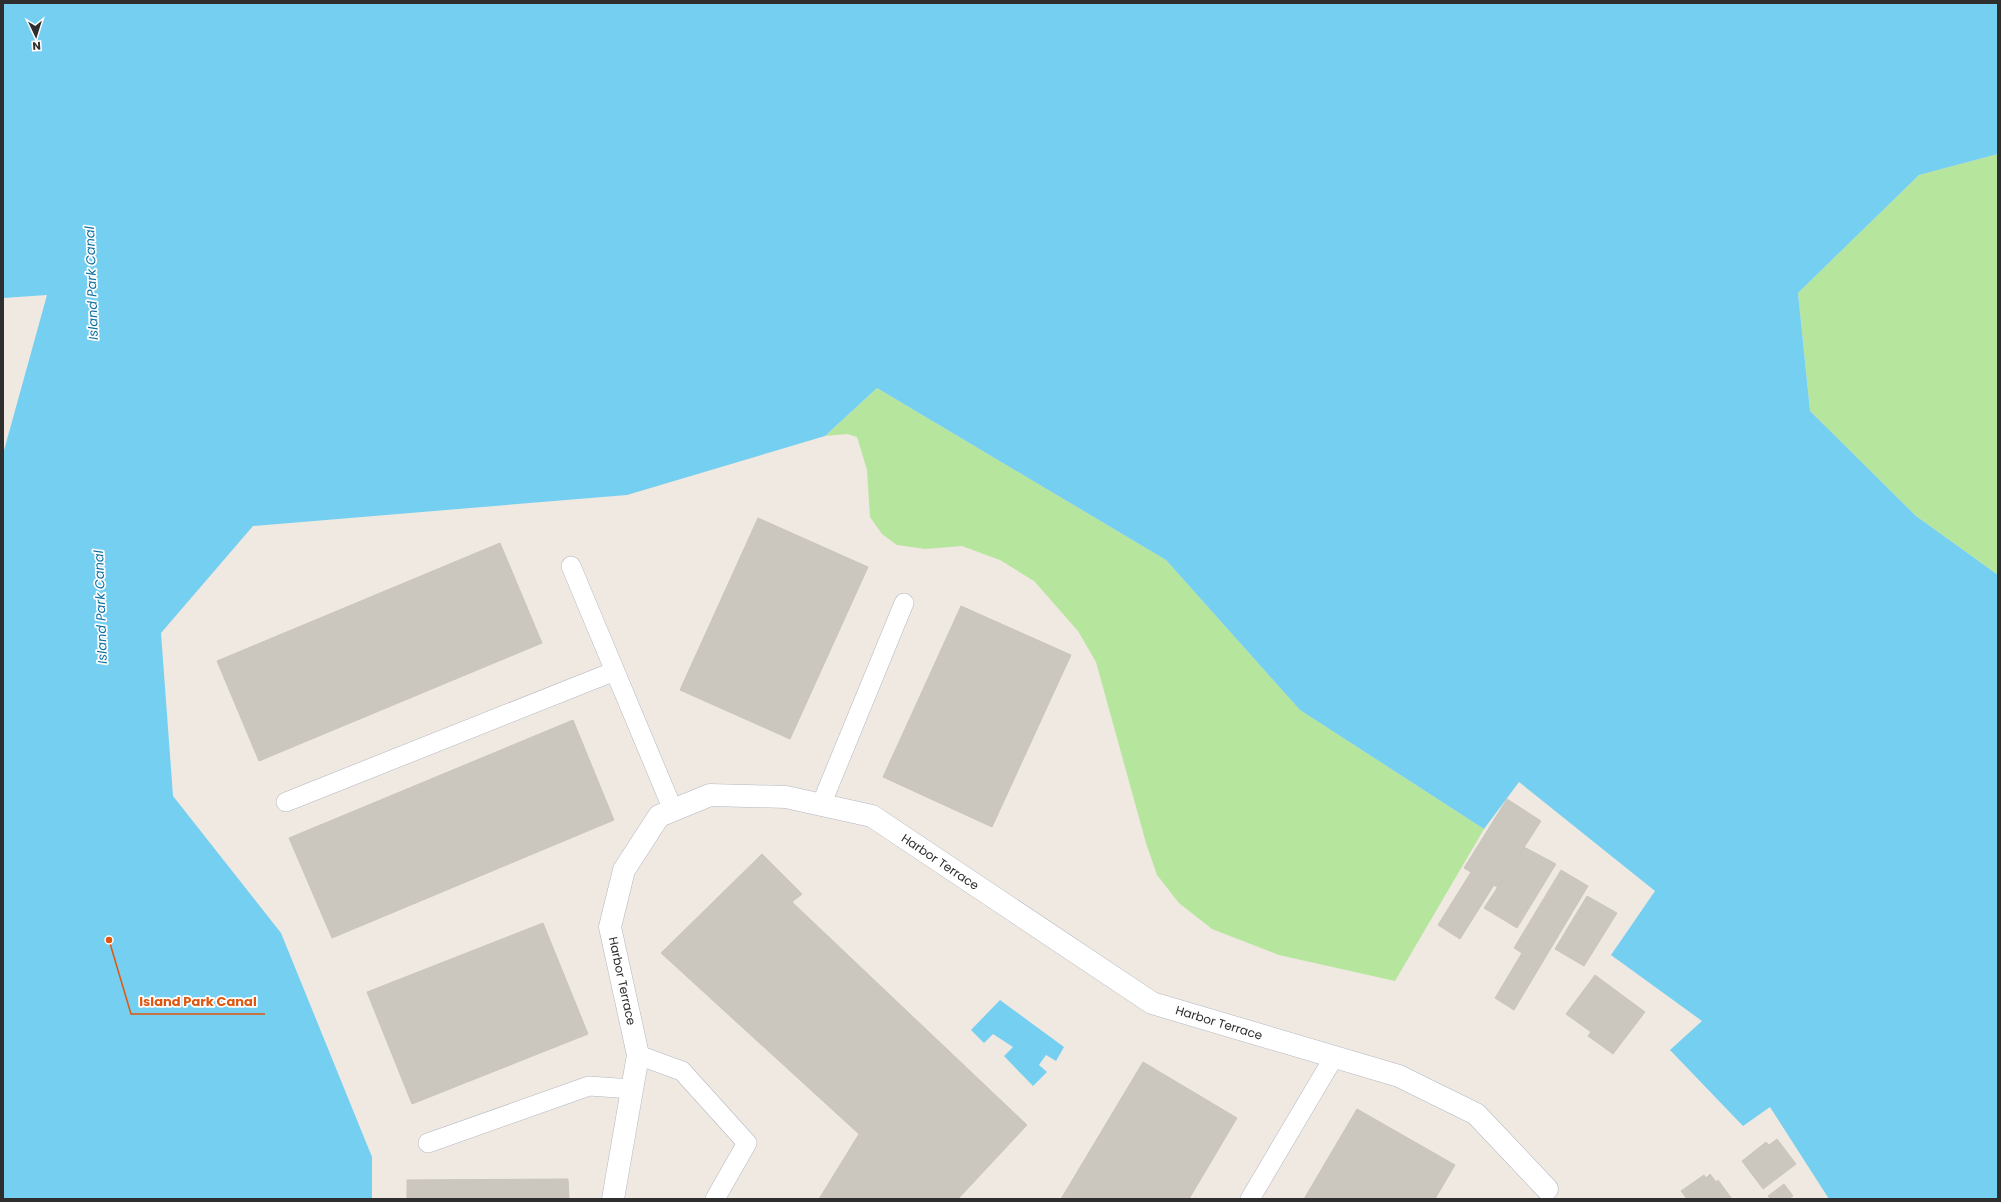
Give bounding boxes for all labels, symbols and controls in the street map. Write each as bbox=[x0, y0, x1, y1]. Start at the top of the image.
north arrow bbox=[16, 16, 56, 56]
text: N bbox=[32, 38, 41, 54]
water label: Island Park Canal bbox=[80, 225, 103, 340]
water label: Island Park Canal bbox=[89, 549, 112, 664]
street label: Harbor Terrace bbox=[898, 829, 982, 894]
street label: Harbor Terrace bbox=[605, 935, 640, 1027]
callout: Island Park Canal bbox=[131, 989, 265, 1014]
text: Island Park Canal bbox=[139, 992, 257, 1011]
street label: Harbor Terrace bbox=[1174, 1001, 1265, 1044]

